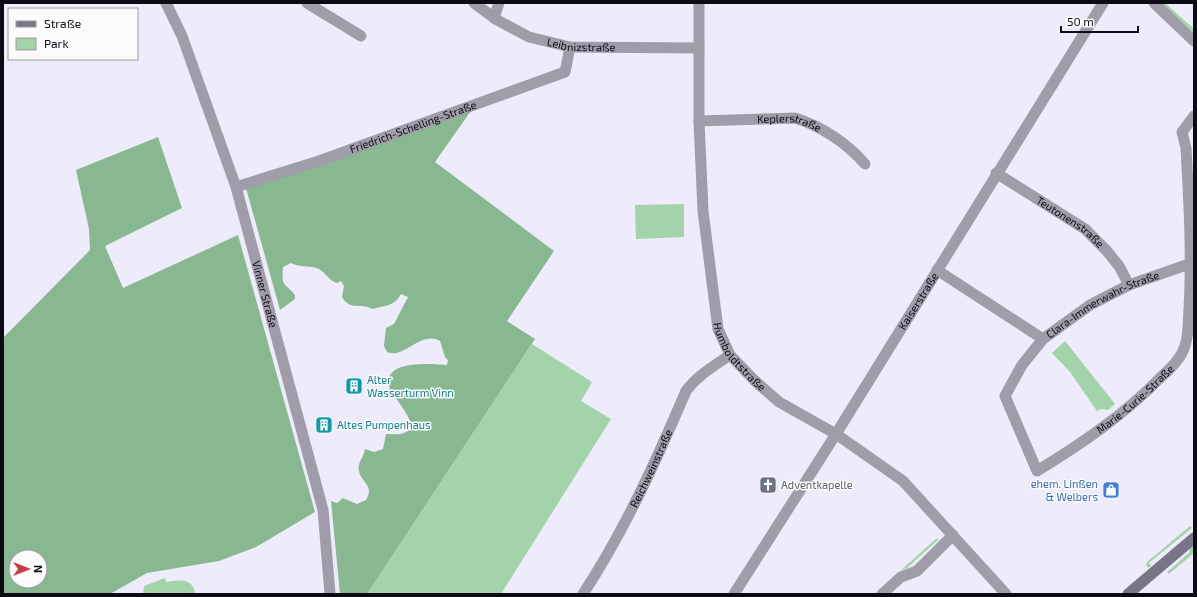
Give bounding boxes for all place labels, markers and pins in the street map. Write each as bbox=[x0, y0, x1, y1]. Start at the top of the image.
place label: Alter Wasserturm Vinn bbox=[367, 373, 454, 399]
building icon: Alter Wasserturm Vinn bbox=[344, 376, 364, 396]
building icon: Altes Pumpenhaus bbox=[314, 415, 334, 435]
place label: Altes Pumpenhaus bbox=[337, 418, 431, 431]
church icon: Adventkapelle bbox=[758, 475, 778, 495]
place label: ehem. Linßen & Welbers bbox=[1031, 477, 1098, 503]
place label: Adventkapelle bbox=[781, 478, 853, 491]
shop icon: ehem. Linßen & Welbers bbox=[1101, 480, 1121, 500]

